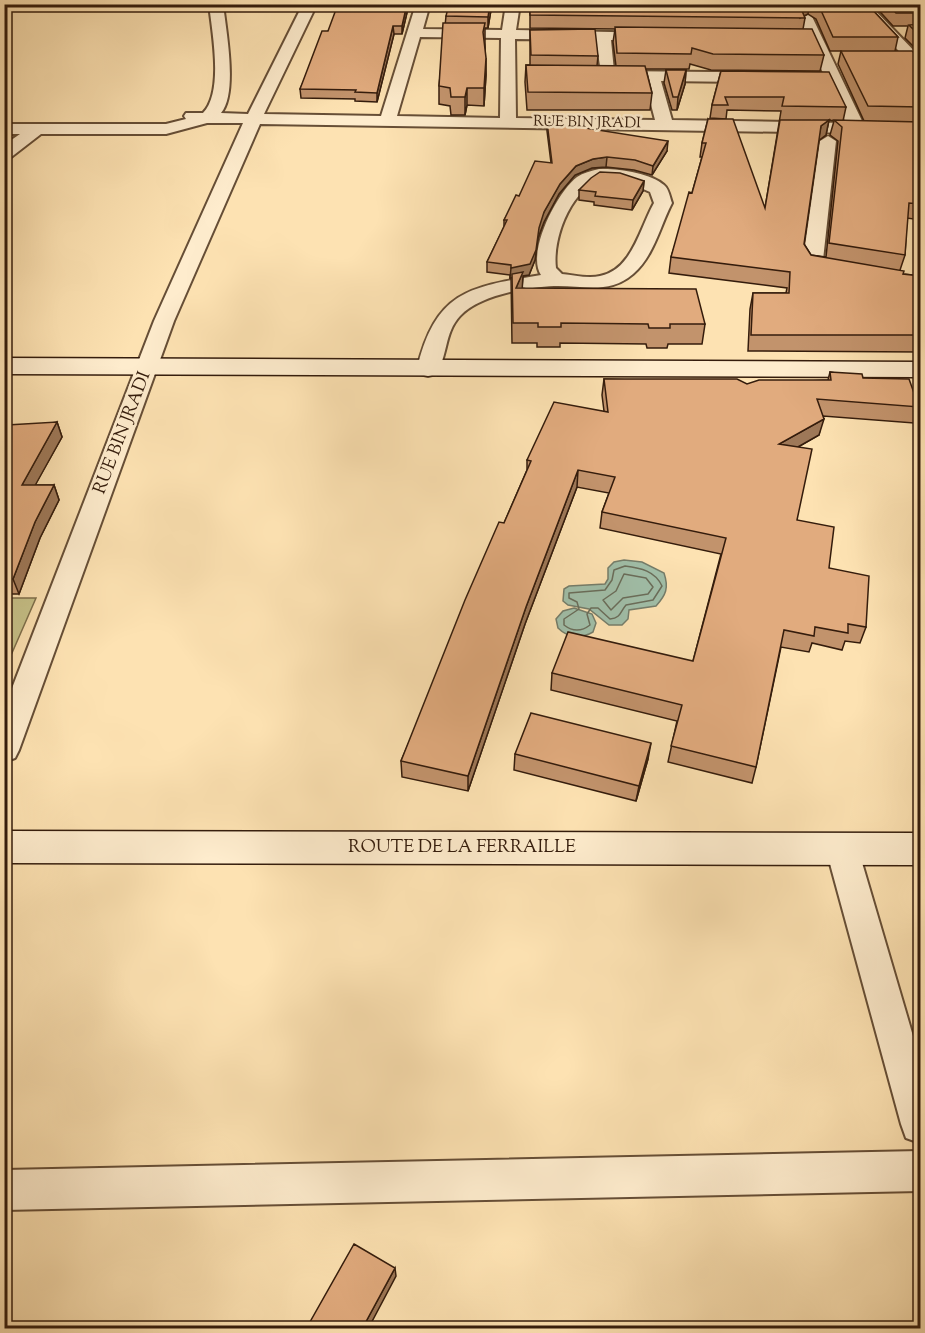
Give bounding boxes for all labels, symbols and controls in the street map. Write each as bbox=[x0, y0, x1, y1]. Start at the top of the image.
street label: RUE BIN JRADI bbox=[533, 112, 641, 134]
street label: RUE BIN JRADI bbox=[88, 368, 158, 498]
street label: ROUTE DE LA FERRAILLE bbox=[348, 835, 576, 861]

